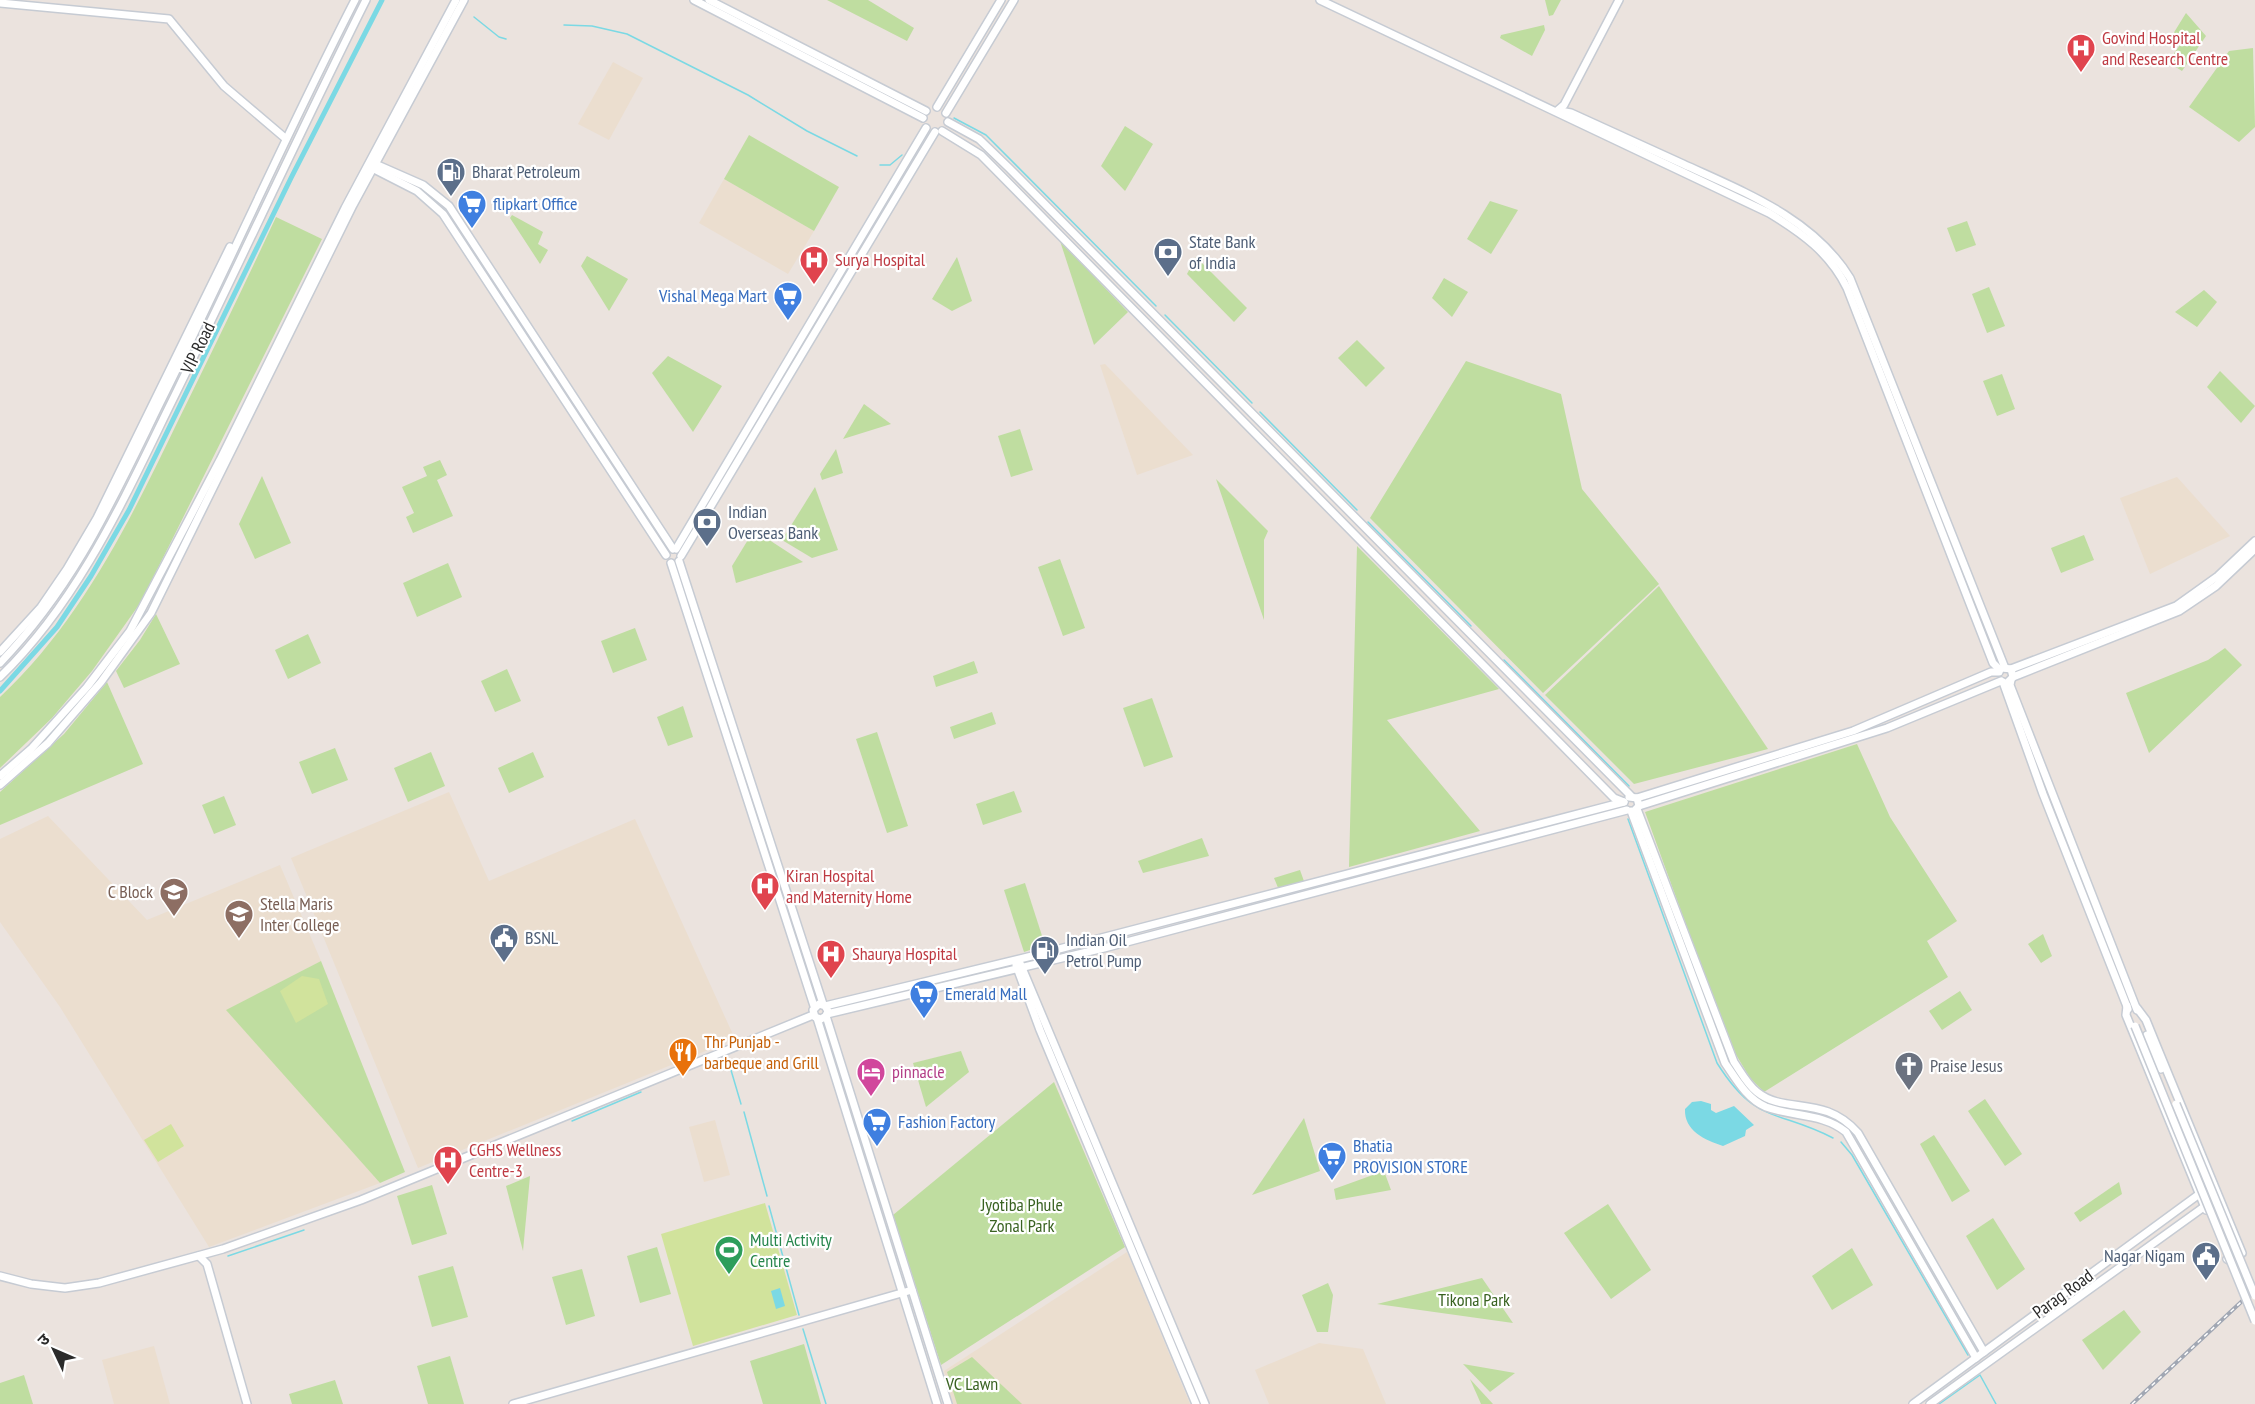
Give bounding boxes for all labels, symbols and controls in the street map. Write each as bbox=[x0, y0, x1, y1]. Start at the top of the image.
place label: Govind Hospital and Research Centre bbox=[2102, 26, 2228, 70]
hospital icon: Govind Hospital and Research Centre bbox=[2065, 32, 2097, 74]
fuel station icon: Bharat Petroleum bbox=[435, 156, 467, 198]
place label: Bharat Petroleum bbox=[472, 160, 580, 183]
supermarket icon: flipkart Office bbox=[456, 188, 488, 230]
place label: flipkart Office bbox=[493, 192, 577, 215]
place label: State Bank of India bbox=[1189, 230, 1255, 274]
bank icon: State Bank of India bbox=[1152, 236, 1184, 278]
hospital icon: Surya Hospital bbox=[798, 244, 830, 286]
place label: Surya Hospital bbox=[835, 248, 926, 271]
supermarket icon: Vishal Mega Mart bbox=[772, 280, 804, 322]
place label: Vishal Mega Mart bbox=[658, 284, 767, 307]
street label: VIP Road bbox=[175, 318, 220, 378]
place label: Indian Overseas Bank bbox=[728, 500, 818, 544]
bank icon: Indian Overseas Bank bbox=[691, 506, 723, 548]
place label: Kiran Hospital and Maternity Home bbox=[786, 864, 912, 908]
hospital icon: Kiran Hospital and Maternity Home bbox=[749, 870, 781, 912]
school or university icon: C Block bbox=[158, 876, 190, 918]
place label: C Block bbox=[108, 880, 153, 903]
place label: Stella Maris Inter College bbox=[260, 892, 340, 936]
school or university icon: Stella Maris Inter College bbox=[223, 898, 255, 940]
public building icon: BSNL bbox=[488, 922, 520, 964]
place label: BSNL bbox=[525, 926, 559, 949]
place label: Indian Oil Petrol Pump bbox=[1066, 928, 1142, 972]
fuel station icon: Indian Oil Petrol Pump bbox=[1029, 934, 1061, 976]
hospital icon: Shaurya Hospital bbox=[815, 938, 847, 980]
place label: Shaurya Hospital bbox=[852, 942, 958, 965]
supermarket icon: Emerald Mall bbox=[908, 978, 940, 1020]
place label: Emerald Mall bbox=[945, 982, 1028, 1005]
place label: Thr Punjab - barbeque and Grill bbox=[704, 1030, 819, 1074]
restaurant icon: Thr Punjab - barbeque and Grill bbox=[667, 1036, 699, 1078]
church icon: Praise Jesus bbox=[1893, 1050, 1925, 1092]
place label: Praise Jesus bbox=[1930, 1054, 2003, 1077]
hotel icon: pinnacle bbox=[855, 1056, 887, 1098]
place label: pinnacle bbox=[892, 1060, 945, 1083]
supermarket icon: Fashion Factory bbox=[861, 1106, 893, 1148]
place label: Fashion Factory bbox=[898, 1110, 996, 1133]
place label: Bhatia PROVISION STORE bbox=[1353, 1134, 1468, 1178]
place label: CGHS Wellness Centre-3 bbox=[469, 1138, 561, 1182]
supermarket icon: Bhatia PROVISION STORE bbox=[1316, 1140, 1348, 1182]
hospital icon: CGHS Wellness Centre-3 bbox=[432, 1144, 464, 1186]
park label: Jyotiba Phule Zonal Park bbox=[980, 1193, 1063, 1237]
place label: Multi Activity Centre bbox=[750, 1228, 832, 1272]
sports icon: Multi Activity Centre bbox=[713, 1234, 745, 1276]
public building icon: Nagar Nigam bbox=[2190, 1240, 2222, 1282]
place label: Nagar Nigam bbox=[2104, 1244, 2185, 1267]
street label: Parag Road bbox=[2028, 1264, 2097, 1323]
park label: Tikona Park bbox=[1438, 1288, 1510, 1311]
north arrow bbox=[24, 1320, 84, 1380]
text: उ bbox=[33, 1329, 54, 1350]
park label: VC Lawn bbox=[945, 1372, 998, 1395]

